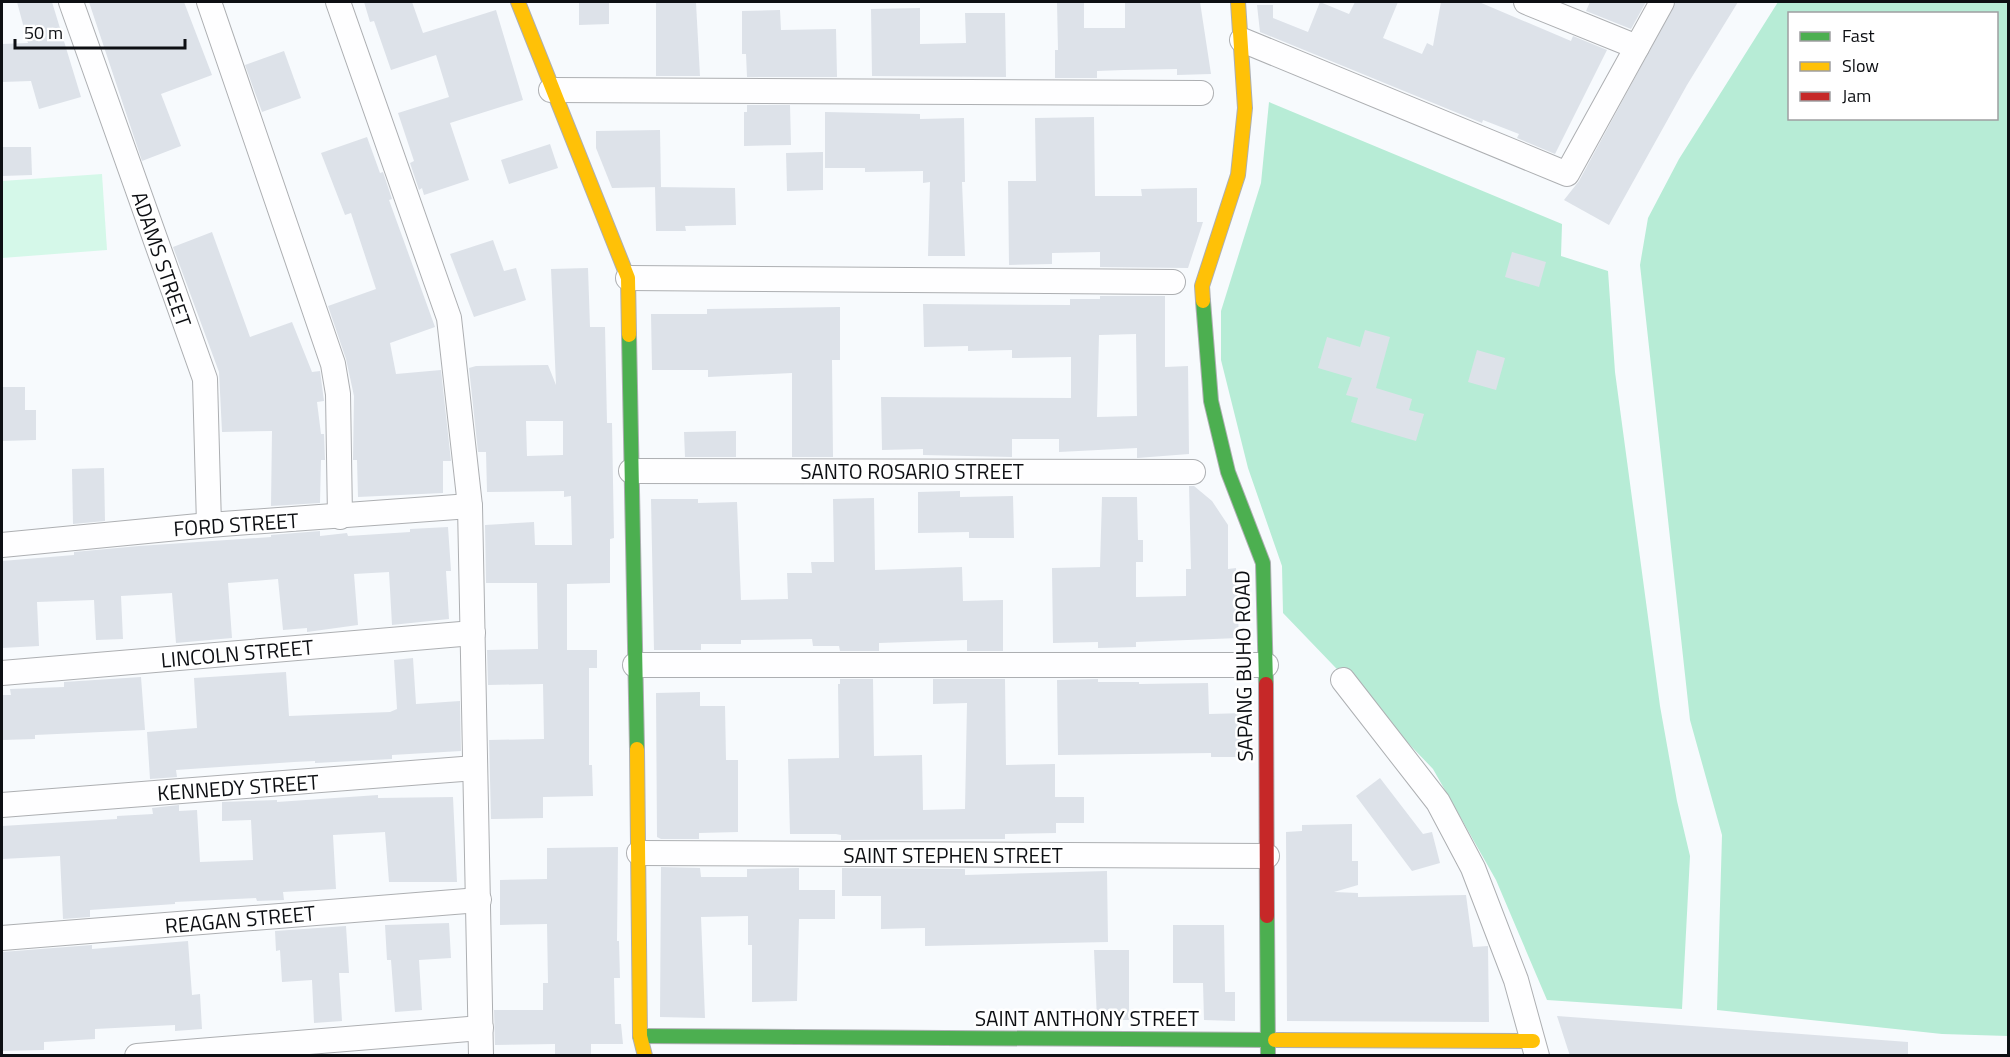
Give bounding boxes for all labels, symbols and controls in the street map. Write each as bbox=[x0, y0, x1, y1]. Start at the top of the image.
scale bar bbox=[15, 12, 184, 50]
legend bbox=[1788, 12, 1998, 120]
text: 50 m bbox=[24, 19, 63, 46]
text: Fast bbox=[1842, 22, 1875, 49]
text: Slow bbox=[1842, 52, 1879, 79]
text: Jam bbox=[1842, 82, 1871, 109]
street label: ADAMS STREET bbox=[124, 187, 200, 331]
street label: SANTO ROSARIO STREET bbox=[800, 455, 1024, 487]
street label: FORD STREET bbox=[172, 504, 300, 544]
street label: SAPANG BUHO ROAD bbox=[1225, 570, 1261, 762]
street label: LINCOLN STREET bbox=[159, 630, 315, 676]
street label: KENNEDY STREET bbox=[156, 765, 320, 809]
street label: SAINT STEPHEN STREET bbox=[843, 839, 1063, 871]
street label: REAGAN STREET bbox=[164, 896, 316, 942]
street label: SAINT ANTHONY STREET bbox=[975, 1002, 1199, 1034]

